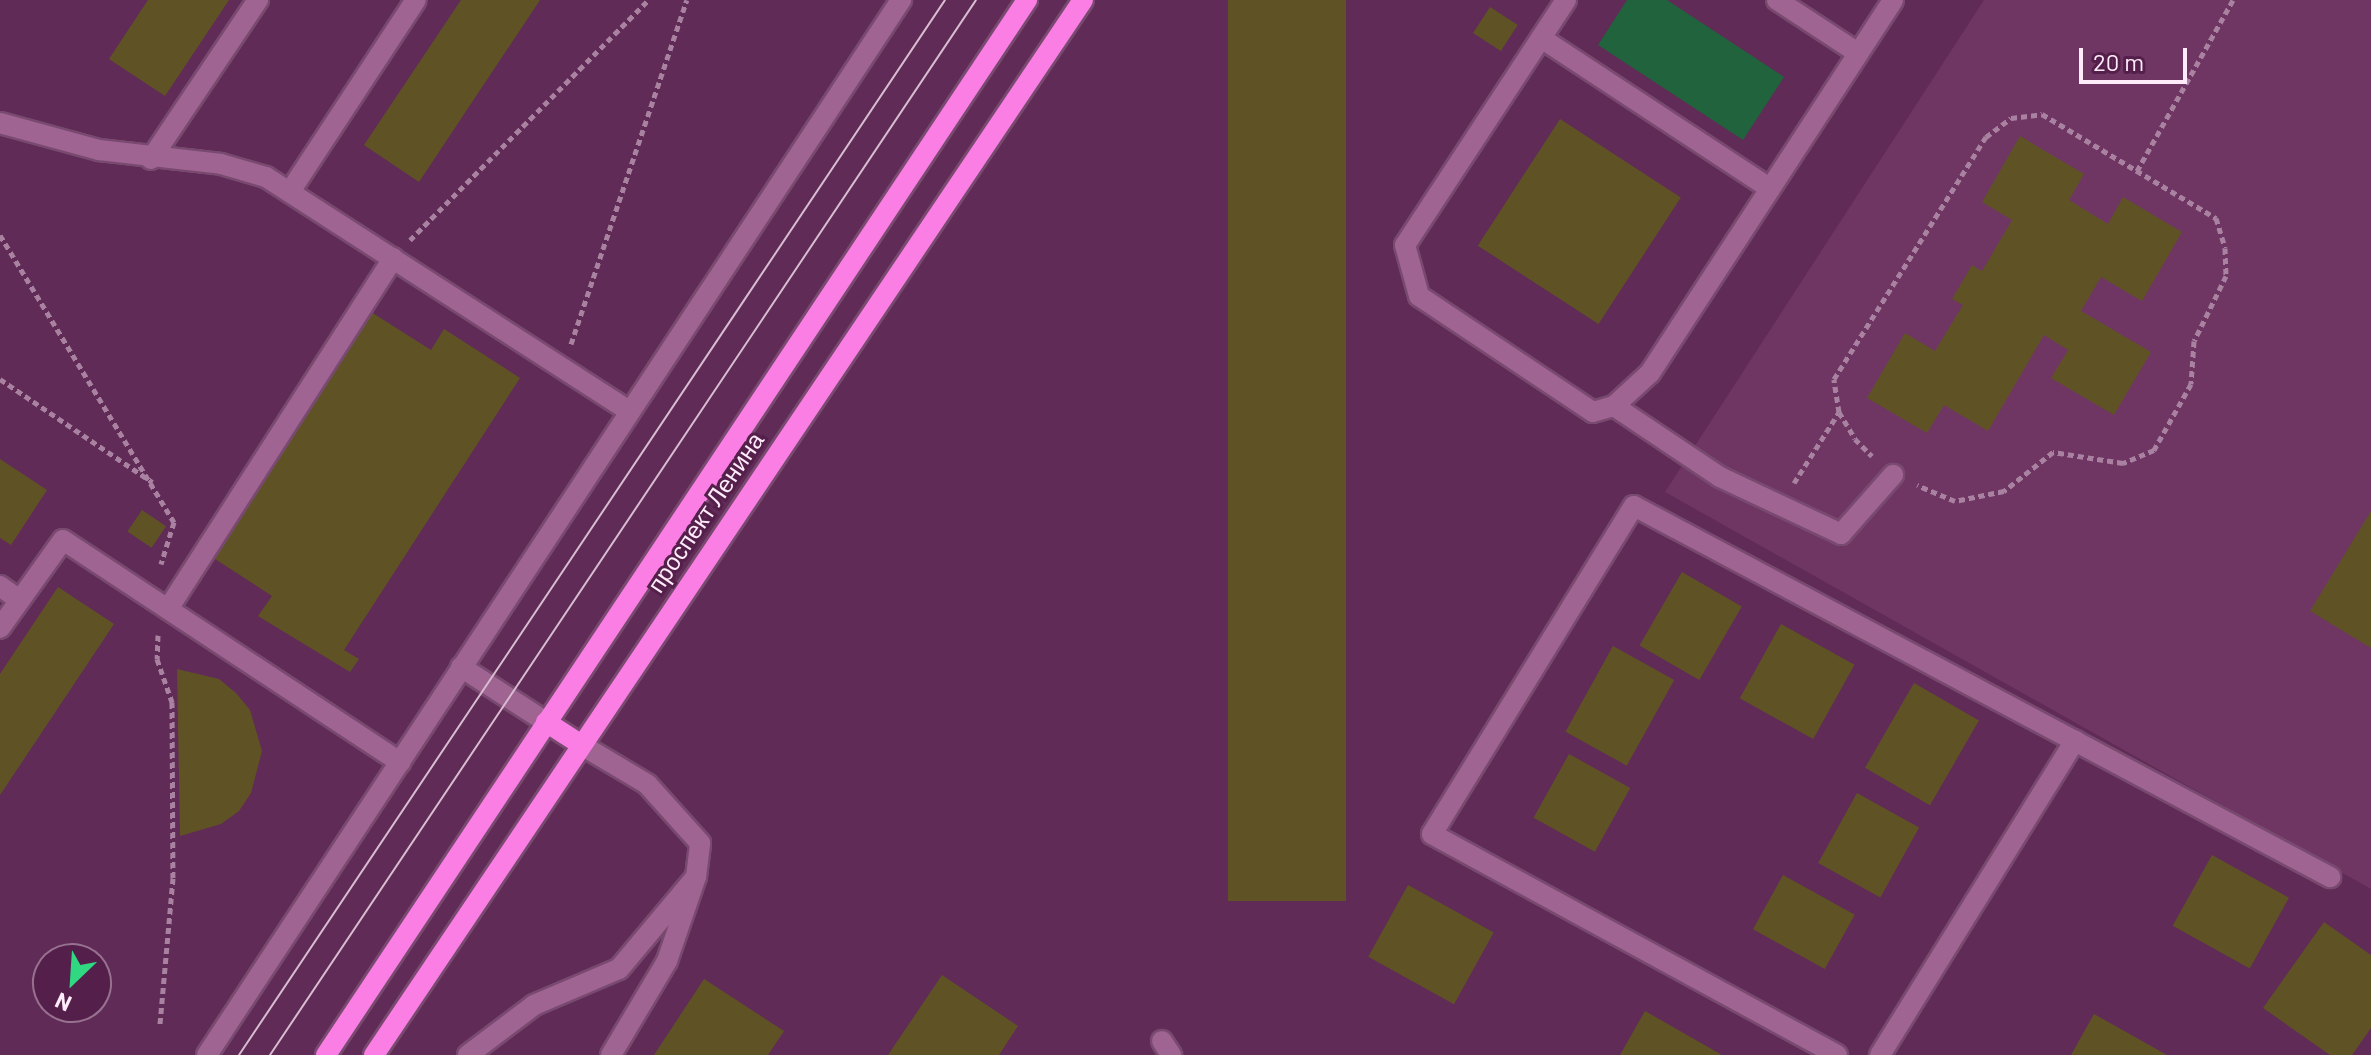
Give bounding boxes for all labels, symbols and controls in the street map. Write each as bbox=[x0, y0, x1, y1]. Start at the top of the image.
scale bar bbox=[2083, 32, 2191, 82]
text: 20 m bbox=[2093, 47, 2144, 76]
street label: проспект Ленина bbox=[641, 426, 769, 598]
north arrow bbox=[32, 943, 112, 1023]
text: N bbox=[51, 988, 75, 1018]

